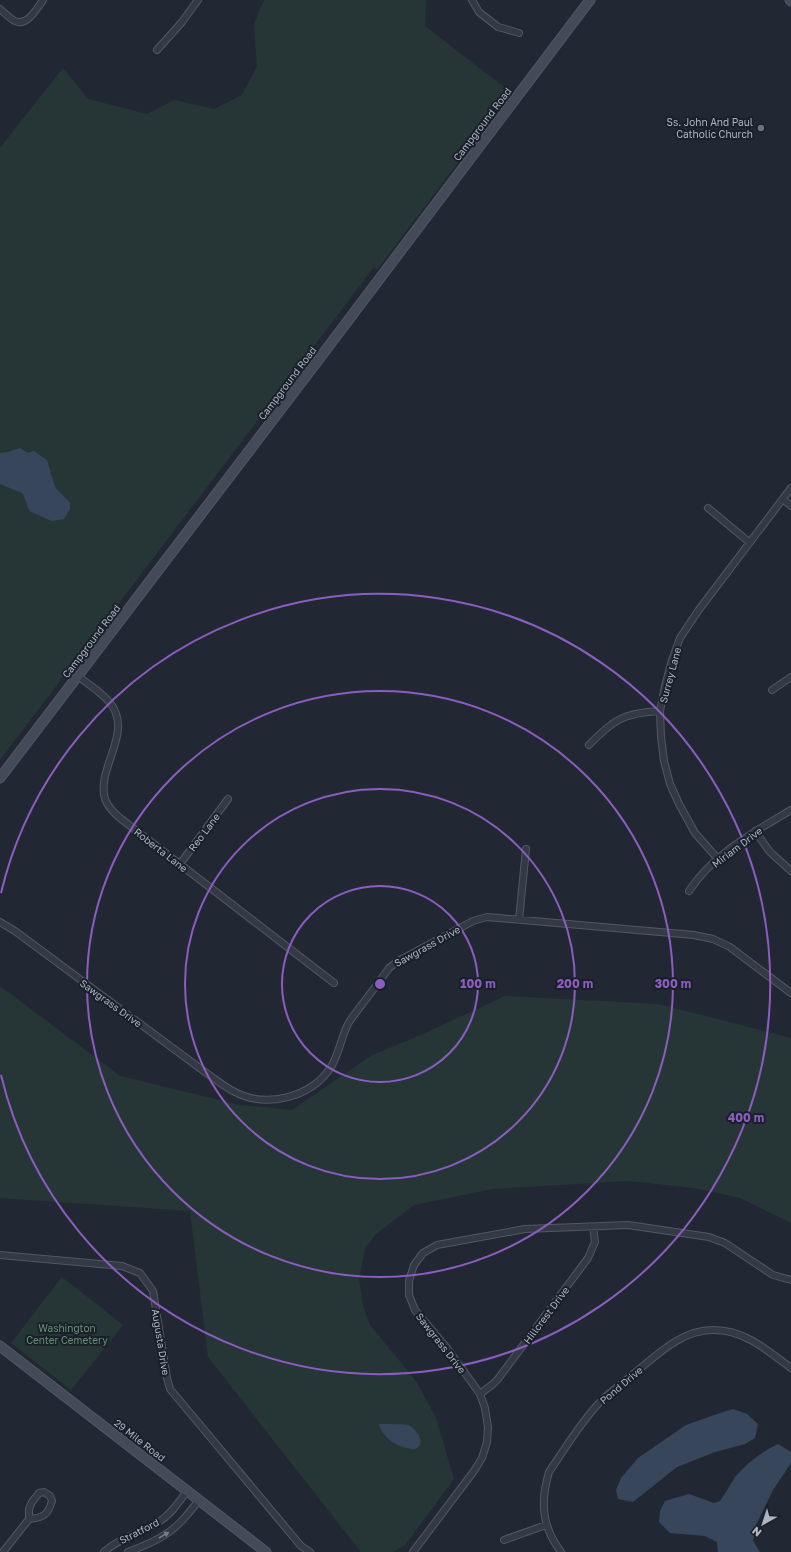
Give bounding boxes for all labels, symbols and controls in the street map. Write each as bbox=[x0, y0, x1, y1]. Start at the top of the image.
street label: Campground Road bbox=[451, 85, 513, 163]
place label: Ss. John And Paul Catholic Church bbox=[667, 116, 753, 140]
marker: Ss. John And Paul Catholic Church bbox=[756, 123, 766, 133]
street label: Campground Road bbox=[256, 344, 318, 422]
street label: Campground Road bbox=[60, 602, 122, 680]
street label: Surrey Lane bbox=[657, 646, 683, 704]
street label: Reo Lane bbox=[186, 811, 222, 853]
street label: Miriam Drive bbox=[710, 824, 765, 870]
street label: Roberta Lane bbox=[132, 825, 190, 875]
street label: Sawgrass Drive bbox=[392, 923, 462, 969]
text: 100 m bbox=[460, 976, 496, 991]
text: 200 m bbox=[557, 976, 593, 991]
text: 300 m bbox=[655, 976, 691, 991]
street label: Sawgrass Drive bbox=[78, 977, 144, 1030]
centre of rings bbox=[373, 977, 387, 991]
text: 400 m bbox=[728, 1110, 764, 1125]
street label: Hillcrest Drive bbox=[521, 1284, 571, 1346]
street label: Augusta Drive bbox=[150, 1308, 172, 1376]
street label: Sawgrass Drive bbox=[414, 1310, 468, 1376]
park label: Washington Center Cemetery bbox=[26, 1322, 108, 1346]
street label: Pond Drive bbox=[597, 1364, 645, 1406]
street label: 29 Mile Road bbox=[112, 1416, 168, 1464]
north arrow bbox=[743, 1504, 783, 1544]
street label: Stratford bbox=[117, 1516, 161, 1546]
text: N bbox=[749, 1524, 764, 1540]
one-way arrow bbox=[158, 1532, 170, 1539]

